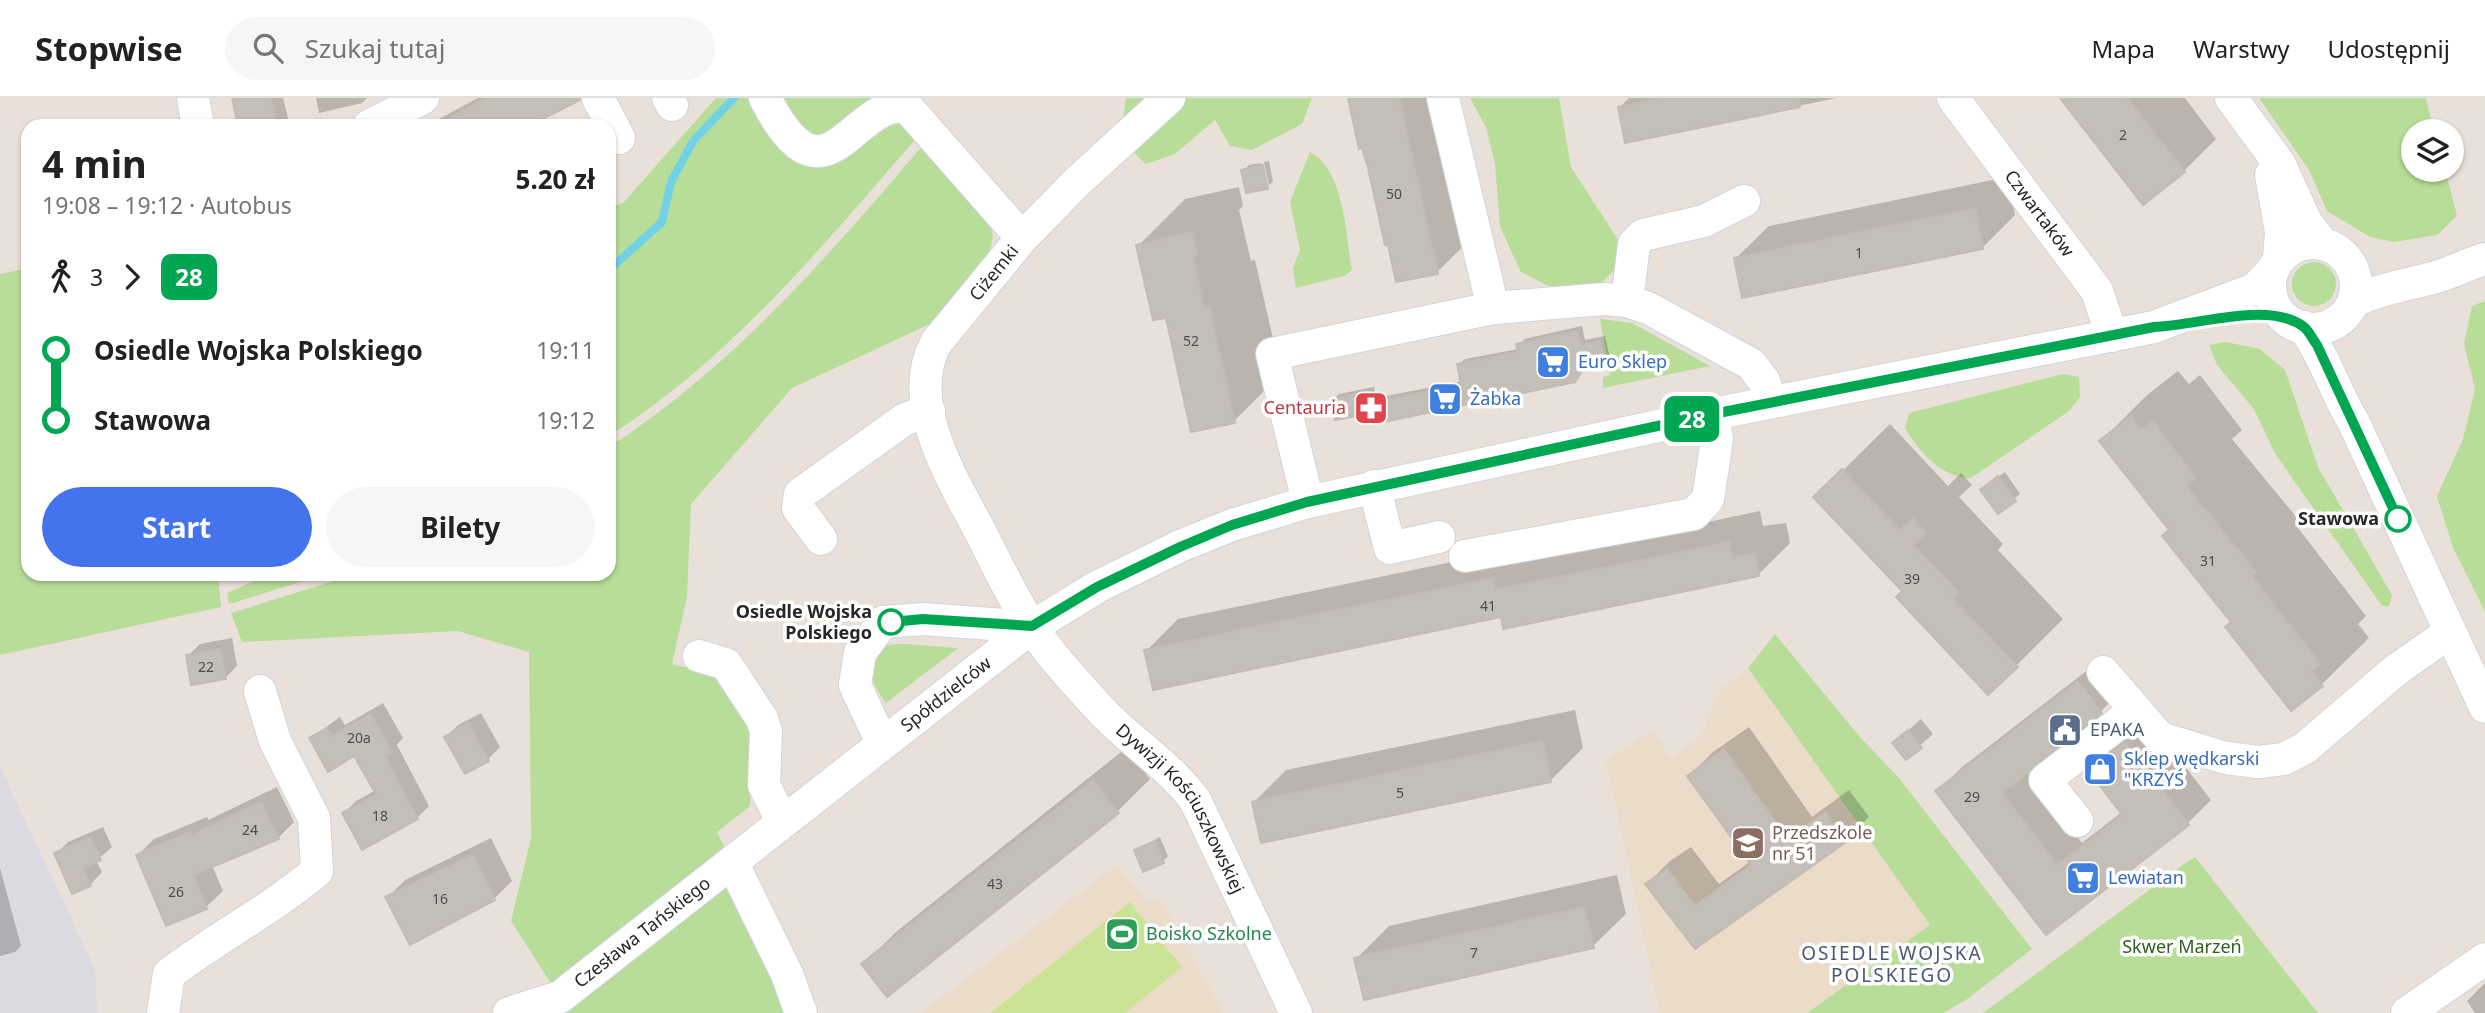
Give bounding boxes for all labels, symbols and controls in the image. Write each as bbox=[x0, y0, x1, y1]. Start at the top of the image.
search box bbox=[225, 17, 715, 80]
text: Stopwise bbox=[35, 26, 183, 71]
icon: search bbox=[249, 29, 287, 67]
text: Szukaj tutaj bbox=[305, 30, 445, 66]
text: Mapa bbox=[2092, 32, 2155, 65]
text: Warstwy bbox=[2193, 32, 2290, 65]
text: Udostępnij bbox=[2328, 32, 2450, 65]
map controls bbox=[2401, 119, 2464, 182]
button: layers bbox=[2401, 119, 2464, 182]
house number: 2 bbox=[2119, 125, 2127, 144]
text: 4 min bbox=[42, 137, 147, 189]
text: 5.20 zł bbox=[516, 161, 595, 197]
street label: Czwartaków bbox=[2000, 165, 2080, 261]
house number: 50 bbox=[1386, 184, 1402, 203]
text: 19:08 – 19:12 · Autobus bbox=[42, 189, 292, 221]
street label: Ciżemki bbox=[963, 239, 1023, 305]
house number: 1 bbox=[1855, 243, 1863, 262]
icon: walk bbox=[42, 258, 80, 296]
icon: forward bbox=[113, 258, 151, 296]
text: 28 bbox=[175, 260, 203, 293]
text: 3 bbox=[90, 261, 103, 293]
house number: 52 bbox=[1183, 331, 1199, 350]
text: Osiedle Wojska Polskiego bbox=[94, 332, 423, 368]
text: 19:11 bbox=[536, 334, 595, 366]
supermarket icon: Euro Sklep bbox=[1534, 343, 1572, 381]
place label: Euro Sklep bbox=[1578, 349, 1667, 373]
supermarket icon: Żabka bbox=[1426, 380, 1464, 418]
place label: Żabka bbox=[1470, 386, 1521, 410]
pharmacy icon: Centauria bbox=[1352, 389, 1390, 427]
place label: Centauria bbox=[1263, 395, 1346, 419]
line badge: 28 bbox=[1660, 396, 1724, 442]
text: Stawowa bbox=[94, 402, 211, 438]
text: 28 bbox=[1678, 402, 1706, 435]
text: 19:12 bbox=[536, 404, 595, 436]
button: Start bbox=[42, 487, 312, 567]
button: Bilety bbox=[326, 487, 595, 567]
place label: Stawowa bbox=[2298, 506, 2379, 530]
marker: Stawowa bbox=[2385, 506, 2411, 532]
house number: 31 bbox=[2200, 551, 2216, 570]
house number: 39 bbox=[1904, 569, 1920, 588]
house number: 41 bbox=[1480, 596, 1496, 615]
place label: Osiedle Wojska Polskiego bbox=[736, 599, 872, 644]
marker: Osiedle Wojska Polskiego bbox=[878, 609, 904, 635]
street label: Spółdzielców bbox=[895, 651, 996, 737]
house number: 22 bbox=[198, 657, 214, 676]
public building icon: EPAKA bbox=[2046, 711, 2084, 749]
place label: EPAKA bbox=[2090, 717, 2145, 741]
street label: Dywizji Kościuszkowskiej bbox=[1111, 718, 1251, 897]
house number: 20a bbox=[347, 728, 371, 747]
place label: Sklep wędkarski "KRZYŚ bbox=[2124, 746, 2259, 791]
shop icon: Sklep wędkarski "KRZYŚ bbox=[2081, 750, 2119, 788]
house number: 5 bbox=[1396, 783, 1404, 802]
house number: 29 bbox=[1964, 787, 1980, 806]
house number: 18 bbox=[372, 806, 388, 825]
house number: 24 bbox=[242, 820, 258, 839]
place label: Przedszkole nr 51 bbox=[1772, 820, 1872, 865]
school or university icon: Przedszkole nr 51 bbox=[1729, 824, 1767, 862]
supermarket icon: Lewiatan bbox=[2064, 859, 2102, 897]
place label: Lewiatan bbox=[2108, 865, 2184, 889]
street label: Czesława Tańskiego bbox=[568, 871, 715, 993]
house number: 43 bbox=[987, 874, 1003, 893]
house number: 26 bbox=[168, 882, 184, 901]
house number: 16 bbox=[432, 889, 448, 908]
sports icon: Boisko Szkolne bbox=[1103, 915, 1141, 953]
place label: Boisko Szkolne bbox=[1146, 921, 1272, 945]
park label: Skwer Marzeń bbox=[2122, 934, 2242, 958]
district label: OSIEDLE WOJSKA POLSKIEGO bbox=[1801, 940, 1983, 988]
house number: 7 bbox=[1470, 943, 1478, 962]

